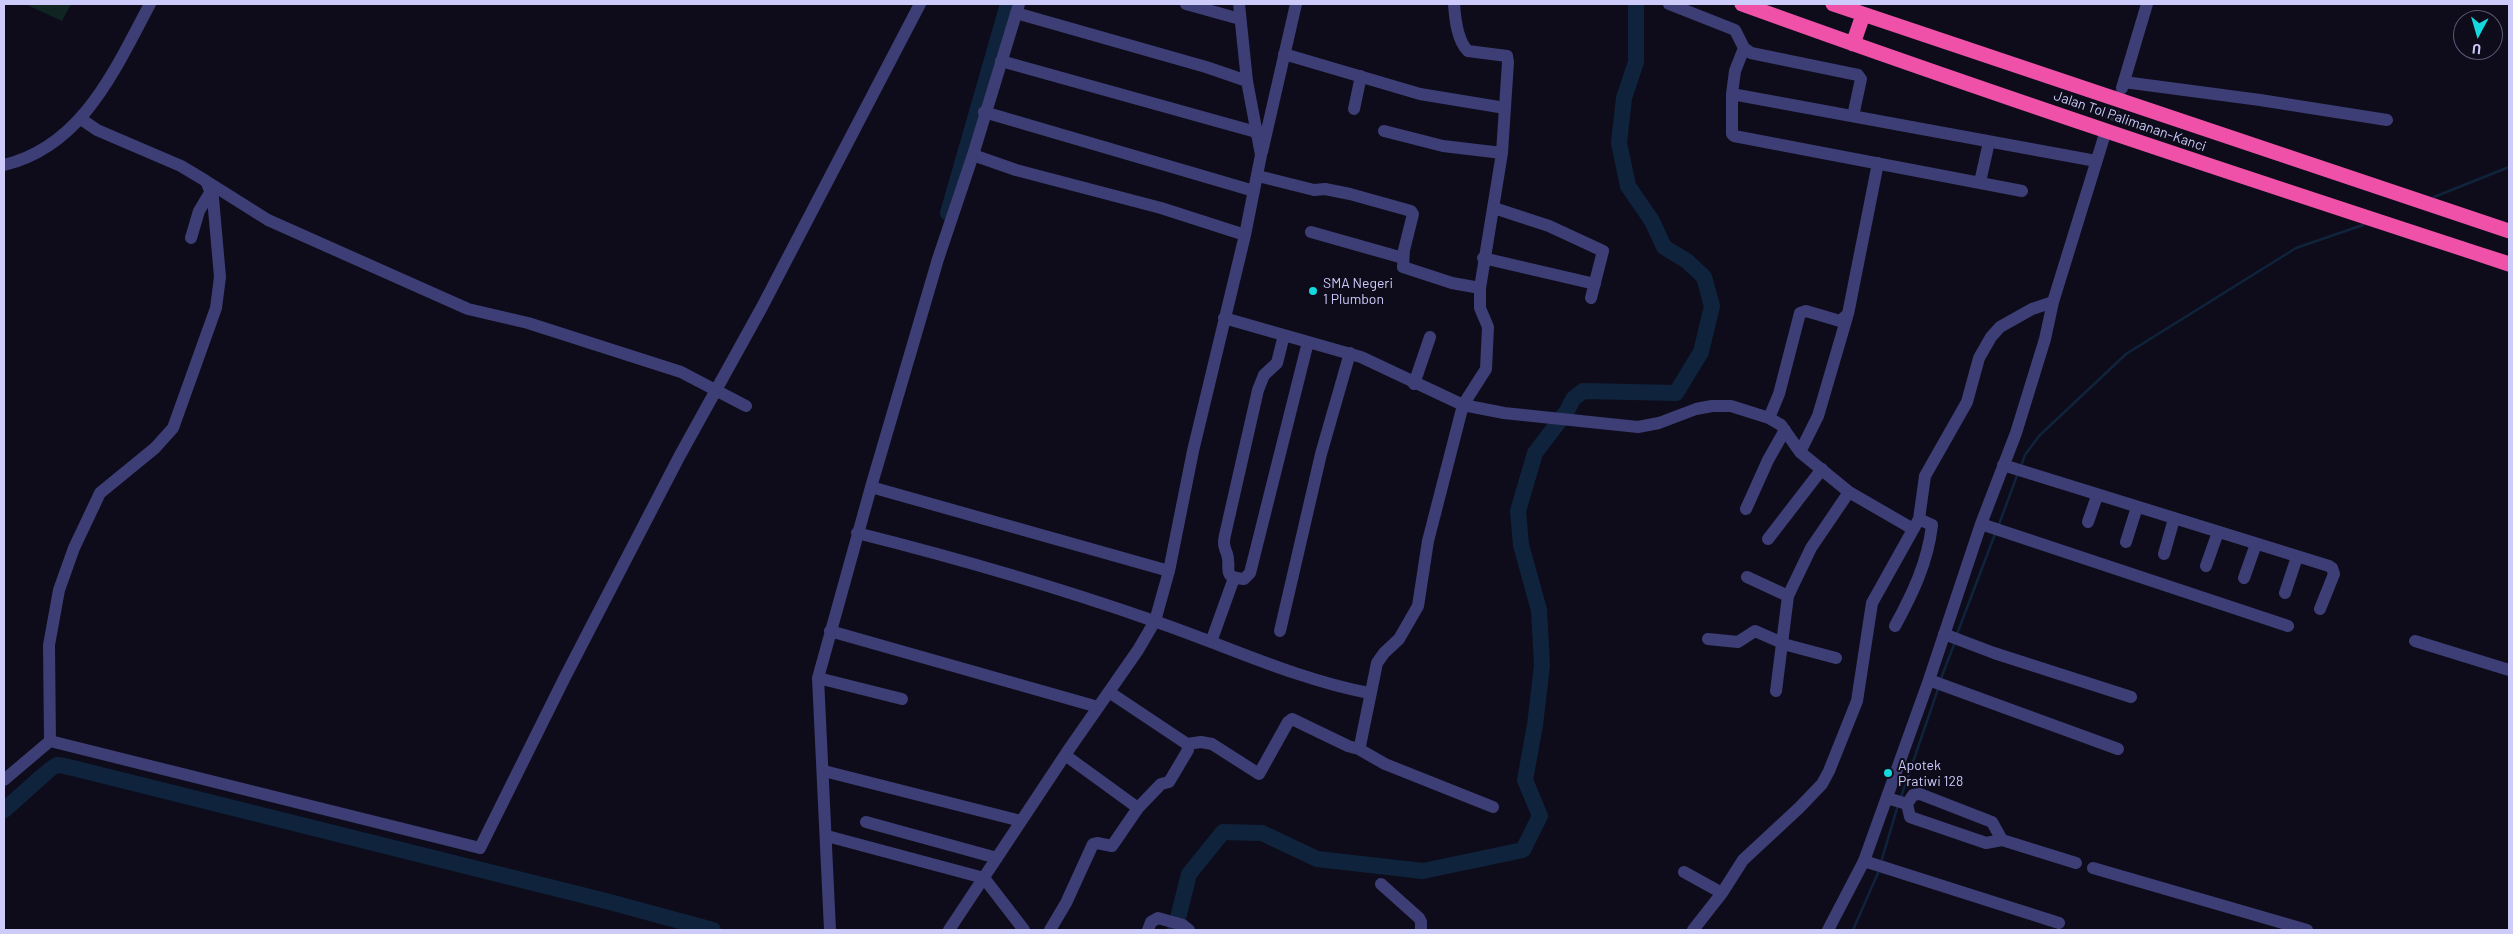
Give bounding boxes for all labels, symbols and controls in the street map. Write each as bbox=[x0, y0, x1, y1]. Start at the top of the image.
north arrow bbox=[2453, 10, 2503, 60]
text: U bbox=[2471, 41, 2482, 58]
street label: Jalan Tol Palimanan–Kanci bbox=[2052, 87, 2208, 155]
place label: SMA Negeri 1 Plumbon bbox=[1323, 275, 1393, 308]
marker: SMA Negeri 1 Plumbon bbox=[1307, 285, 1319, 297]
place label: Apotek Pratiwi 128 bbox=[1898, 757, 1963, 790]
marker: Apotek Pratiwi 128 bbox=[1882, 767, 1894, 779]

